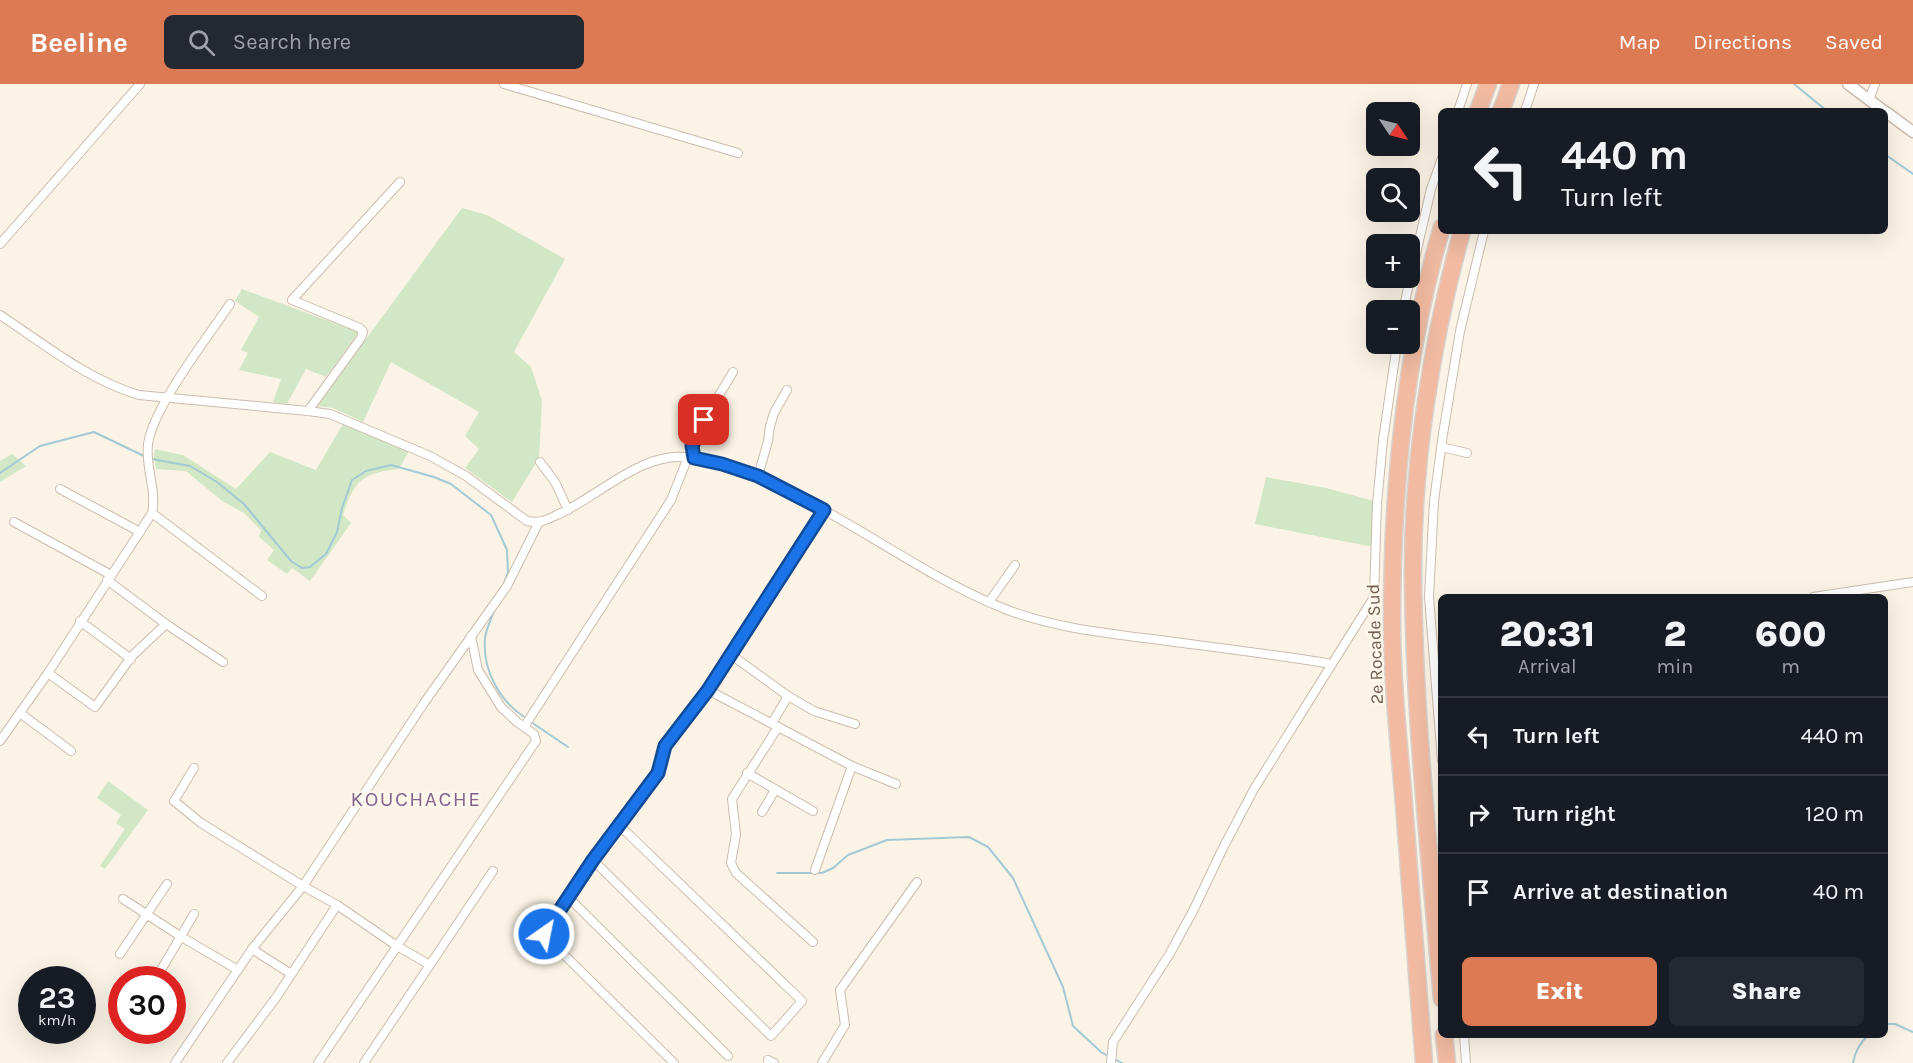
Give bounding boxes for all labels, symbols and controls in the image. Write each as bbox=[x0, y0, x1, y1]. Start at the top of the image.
search box bbox=[164, 15, 584, 69]
text: Beeline bbox=[30, 26, 128, 59]
icon: search bbox=[185, 26, 218, 59]
text: Search here bbox=[233, 29, 351, 55]
text: Map bbox=[1619, 30, 1660, 54]
text: Directions bbox=[1693, 30, 1792, 54]
text: Saved bbox=[1825, 30, 1883, 54]
north arrow bbox=[1366, 102, 1420, 156]
map controls bbox=[1366, 102, 1420, 354]
text: 440 m bbox=[1561, 130, 1688, 180]
icon: left bbox=[1462, 132, 1540, 210]
button: search bbox=[1366, 168, 1420, 222]
text: Turn left bbox=[1561, 181, 1662, 213]
button: + bbox=[1366, 234, 1420, 288]
button: − bbox=[1366, 300, 1420, 354]
pin bbox=[678, 394, 729, 445]
icon: arrive bbox=[687, 403, 720, 436]
street label: 2e Rocade Sud bbox=[1362, 583, 1388, 705]
text: 20:31 bbox=[1500, 613, 1595, 655]
text: 2 bbox=[1664, 613, 1686, 655]
text: 600 bbox=[1755, 613, 1826, 655]
text: Arrival bbox=[1518, 655, 1577, 678]
text: min bbox=[1657, 655, 1693, 678]
text: m bbox=[1781, 655, 1800, 678]
icon: left bbox=[1462, 720, 1495, 753]
text: Turn left bbox=[1513, 723, 1600, 749]
text: 440 m bbox=[1801, 723, 1864, 749]
district label: KOUCHACHE bbox=[350, 787, 482, 811]
icon: right bbox=[1462, 798, 1495, 831]
text: Turn right bbox=[1513, 801, 1616, 827]
text: 120 m bbox=[1805, 801, 1864, 827]
icon: arrive bbox=[1462, 876, 1495, 909]
text: Arrive at destination bbox=[1513, 879, 1728, 905]
text: 40 m bbox=[1813, 879, 1864, 905]
position arrow bbox=[512, 902, 576, 966]
button: Exit bbox=[1462, 957, 1657, 1026]
button: Share bbox=[1669, 957, 1864, 1026]
speed limit sign: 30 bbox=[108, 966, 186, 1044]
text: 23 bbox=[39, 980, 75, 1016]
text: km/h bbox=[38, 1011, 76, 1029]

